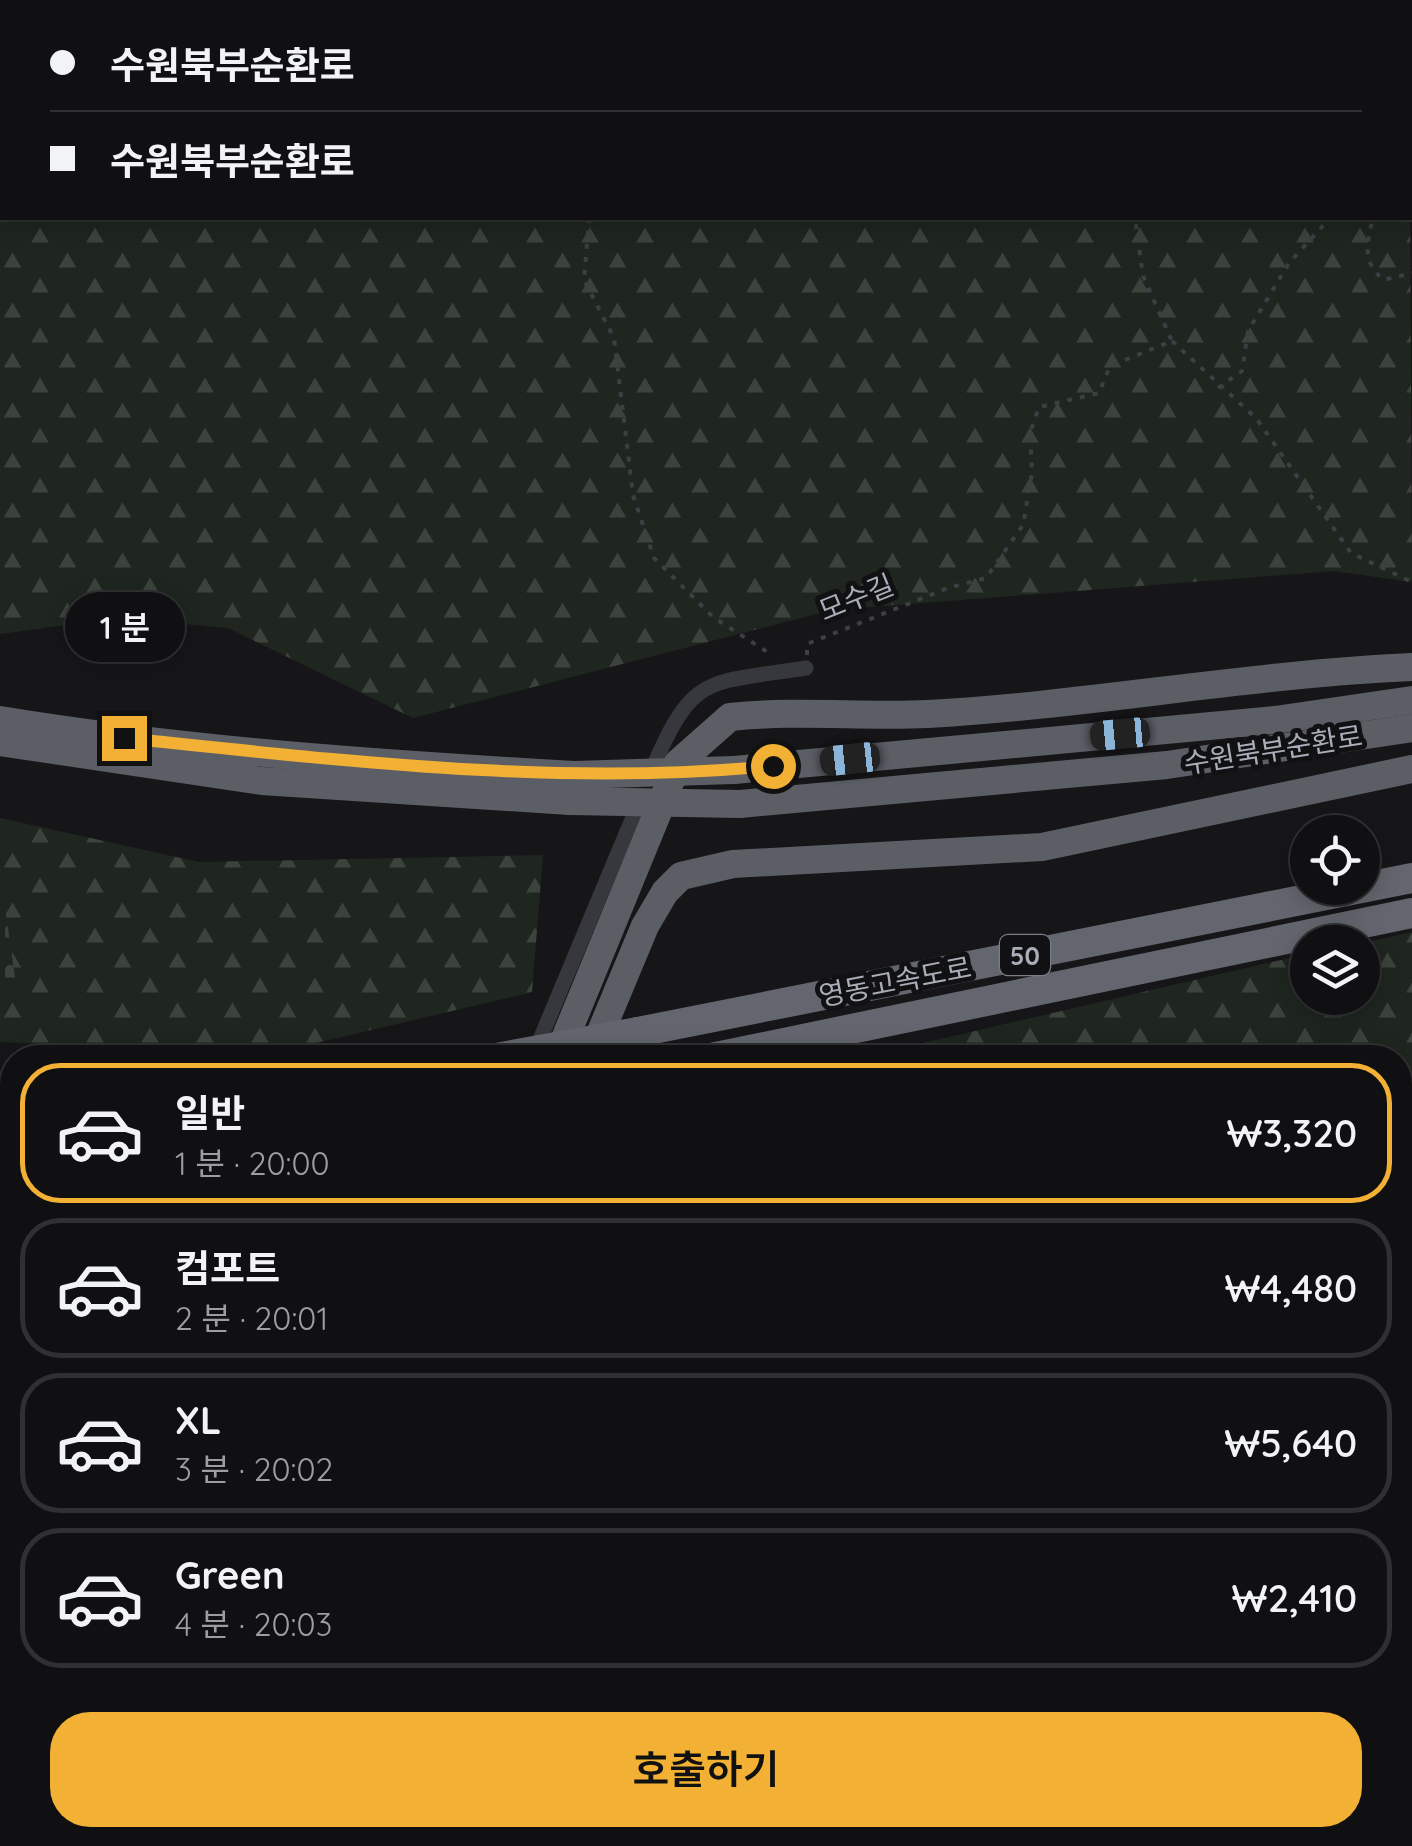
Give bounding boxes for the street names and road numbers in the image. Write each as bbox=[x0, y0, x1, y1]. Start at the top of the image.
street label: 모수길 bbox=[814, 566, 898, 628]
street label: 수원북부순환로 bbox=[1181, 718, 1365, 780]
road number: 50 bbox=[1000, 935, 1050, 975]
street label: 영동고속도로 bbox=[816, 949, 974, 1013]

